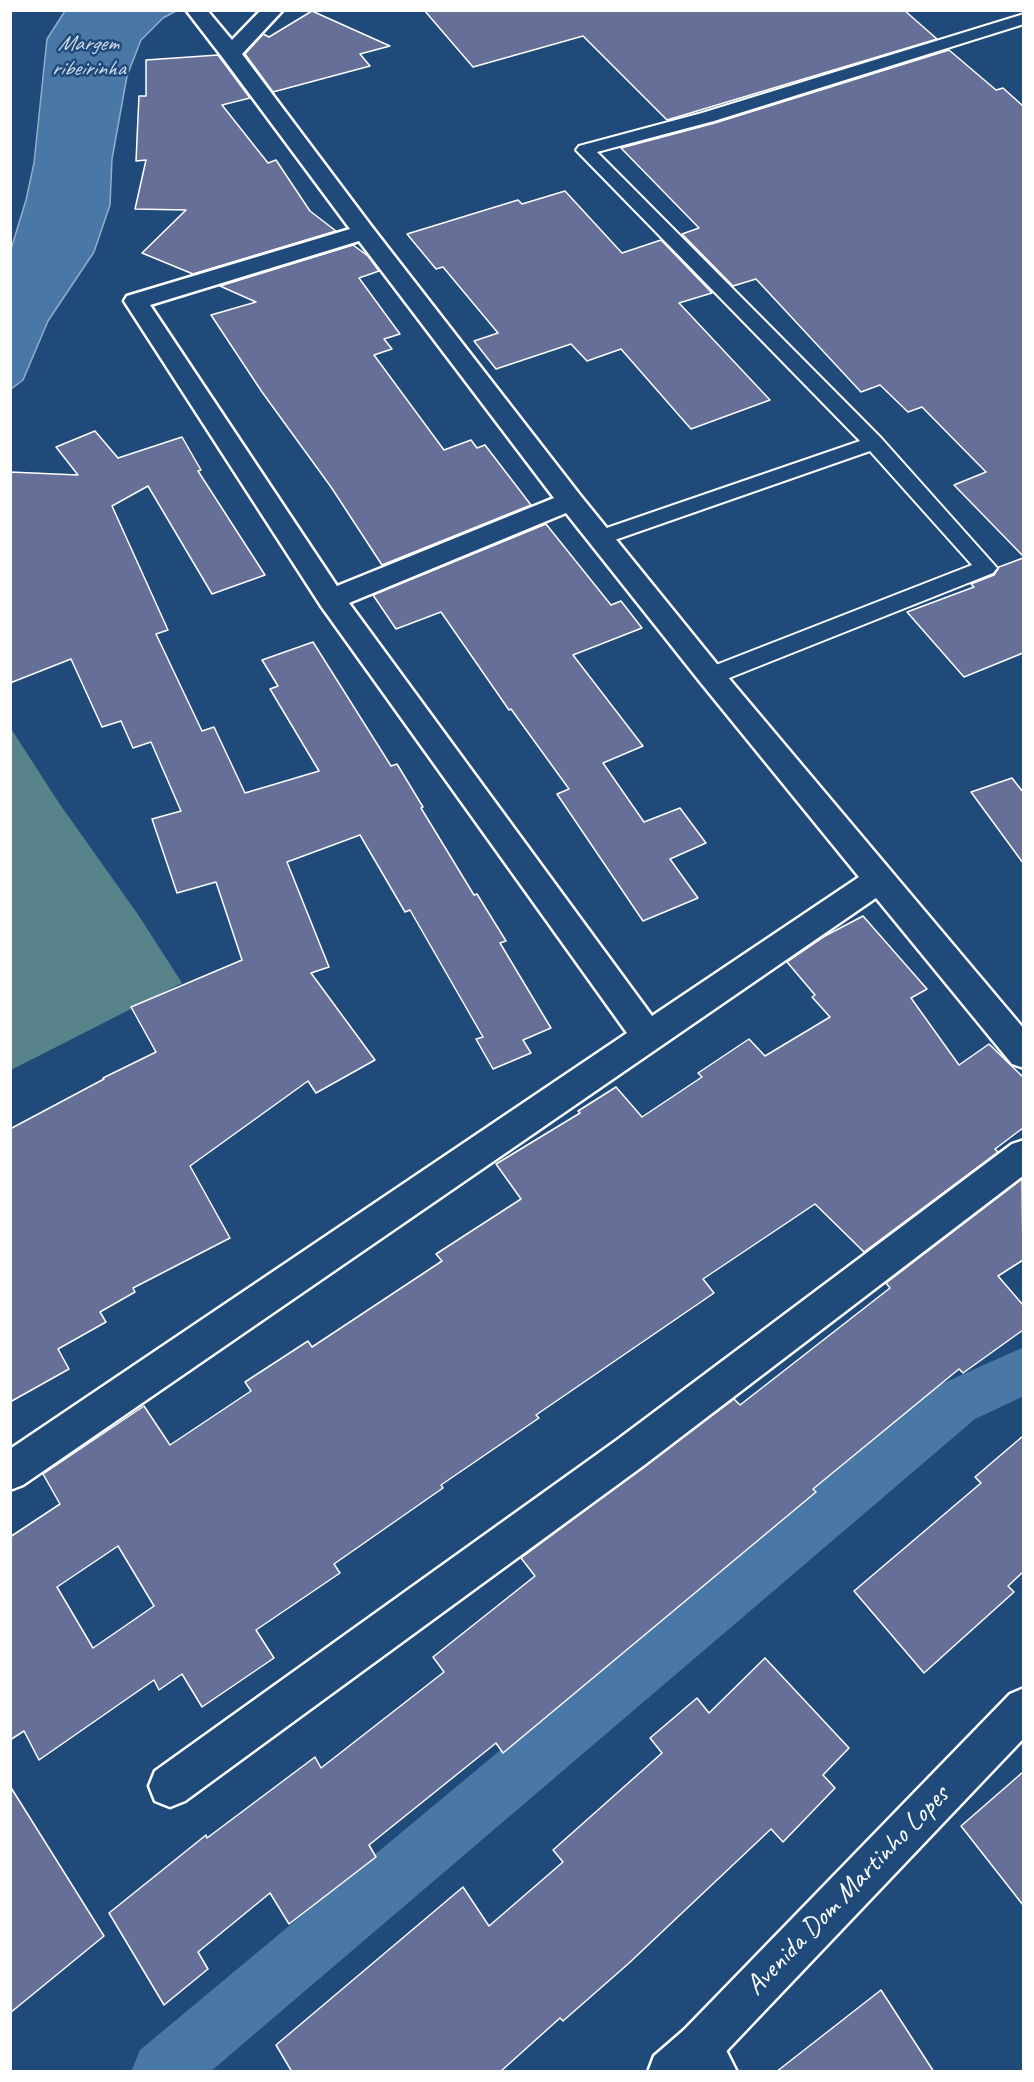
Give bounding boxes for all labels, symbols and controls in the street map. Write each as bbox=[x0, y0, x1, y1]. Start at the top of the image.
water label: Margem ribeirinha bbox=[51, 31, 125, 82]
street label: Avenida Dom Martinho Lopes bbox=[739, 1779, 957, 2003]

